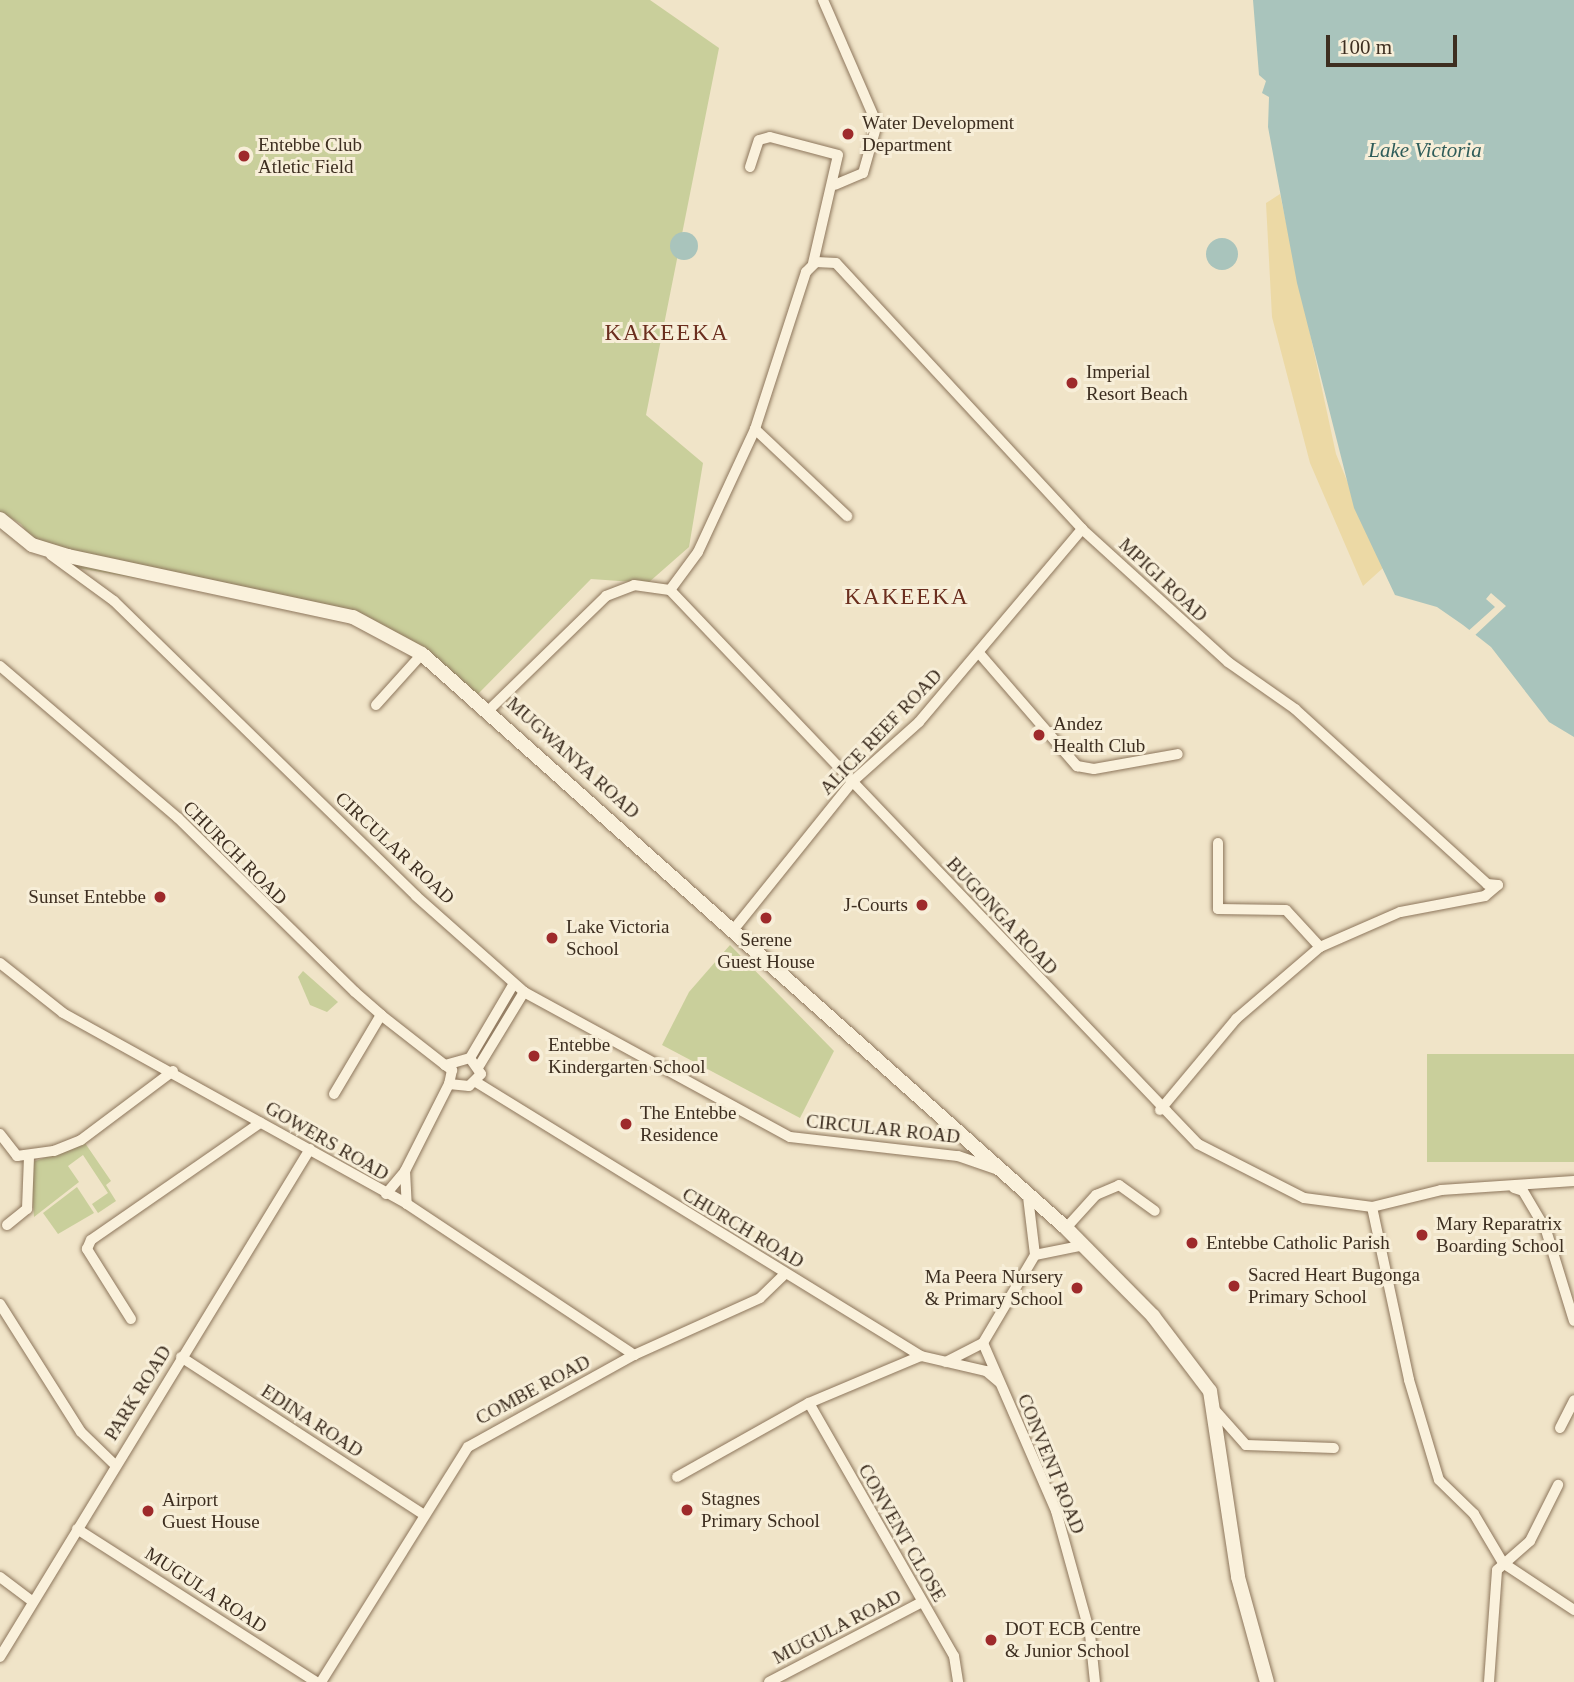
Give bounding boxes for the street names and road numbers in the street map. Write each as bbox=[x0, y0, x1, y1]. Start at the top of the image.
street label: MPIGI ROAD bbox=[1114, 533, 1212, 627]
street label: ALICE REEF ROAD bbox=[815, 664, 947, 800]
street label: MUGWANYA ROAD bbox=[502, 692, 644, 824]
street label: CIRCULAR ROAD bbox=[331, 787, 459, 909]
street label: CHURCH ROAD bbox=[178, 796, 292, 910]
street label: BUGONGA ROAD bbox=[941, 852, 1063, 980]
street label: GOWERS ROAD bbox=[261, 1096, 393, 1186]
street label: CIRCULAR ROAD bbox=[805, 1110, 961, 1148]
street label: CHURCH ROAD bbox=[678, 1183, 808, 1273]
street label: PARK ROAD bbox=[100, 1341, 176, 1445]
street label: COMBE ROAD bbox=[472, 1350, 594, 1430]
street label: EDINA ROAD bbox=[256, 1379, 368, 1463]
street label: CONVENT ROAD bbox=[1012, 1390, 1090, 1538]
street label: CONVENT CLOSE bbox=[853, 1460, 951, 1606]
street label: MUGULA ROAD bbox=[140, 1542, 272, 1638]
street label: MUGULA ROAD bbox=[769, 1585, 905, 1669]

